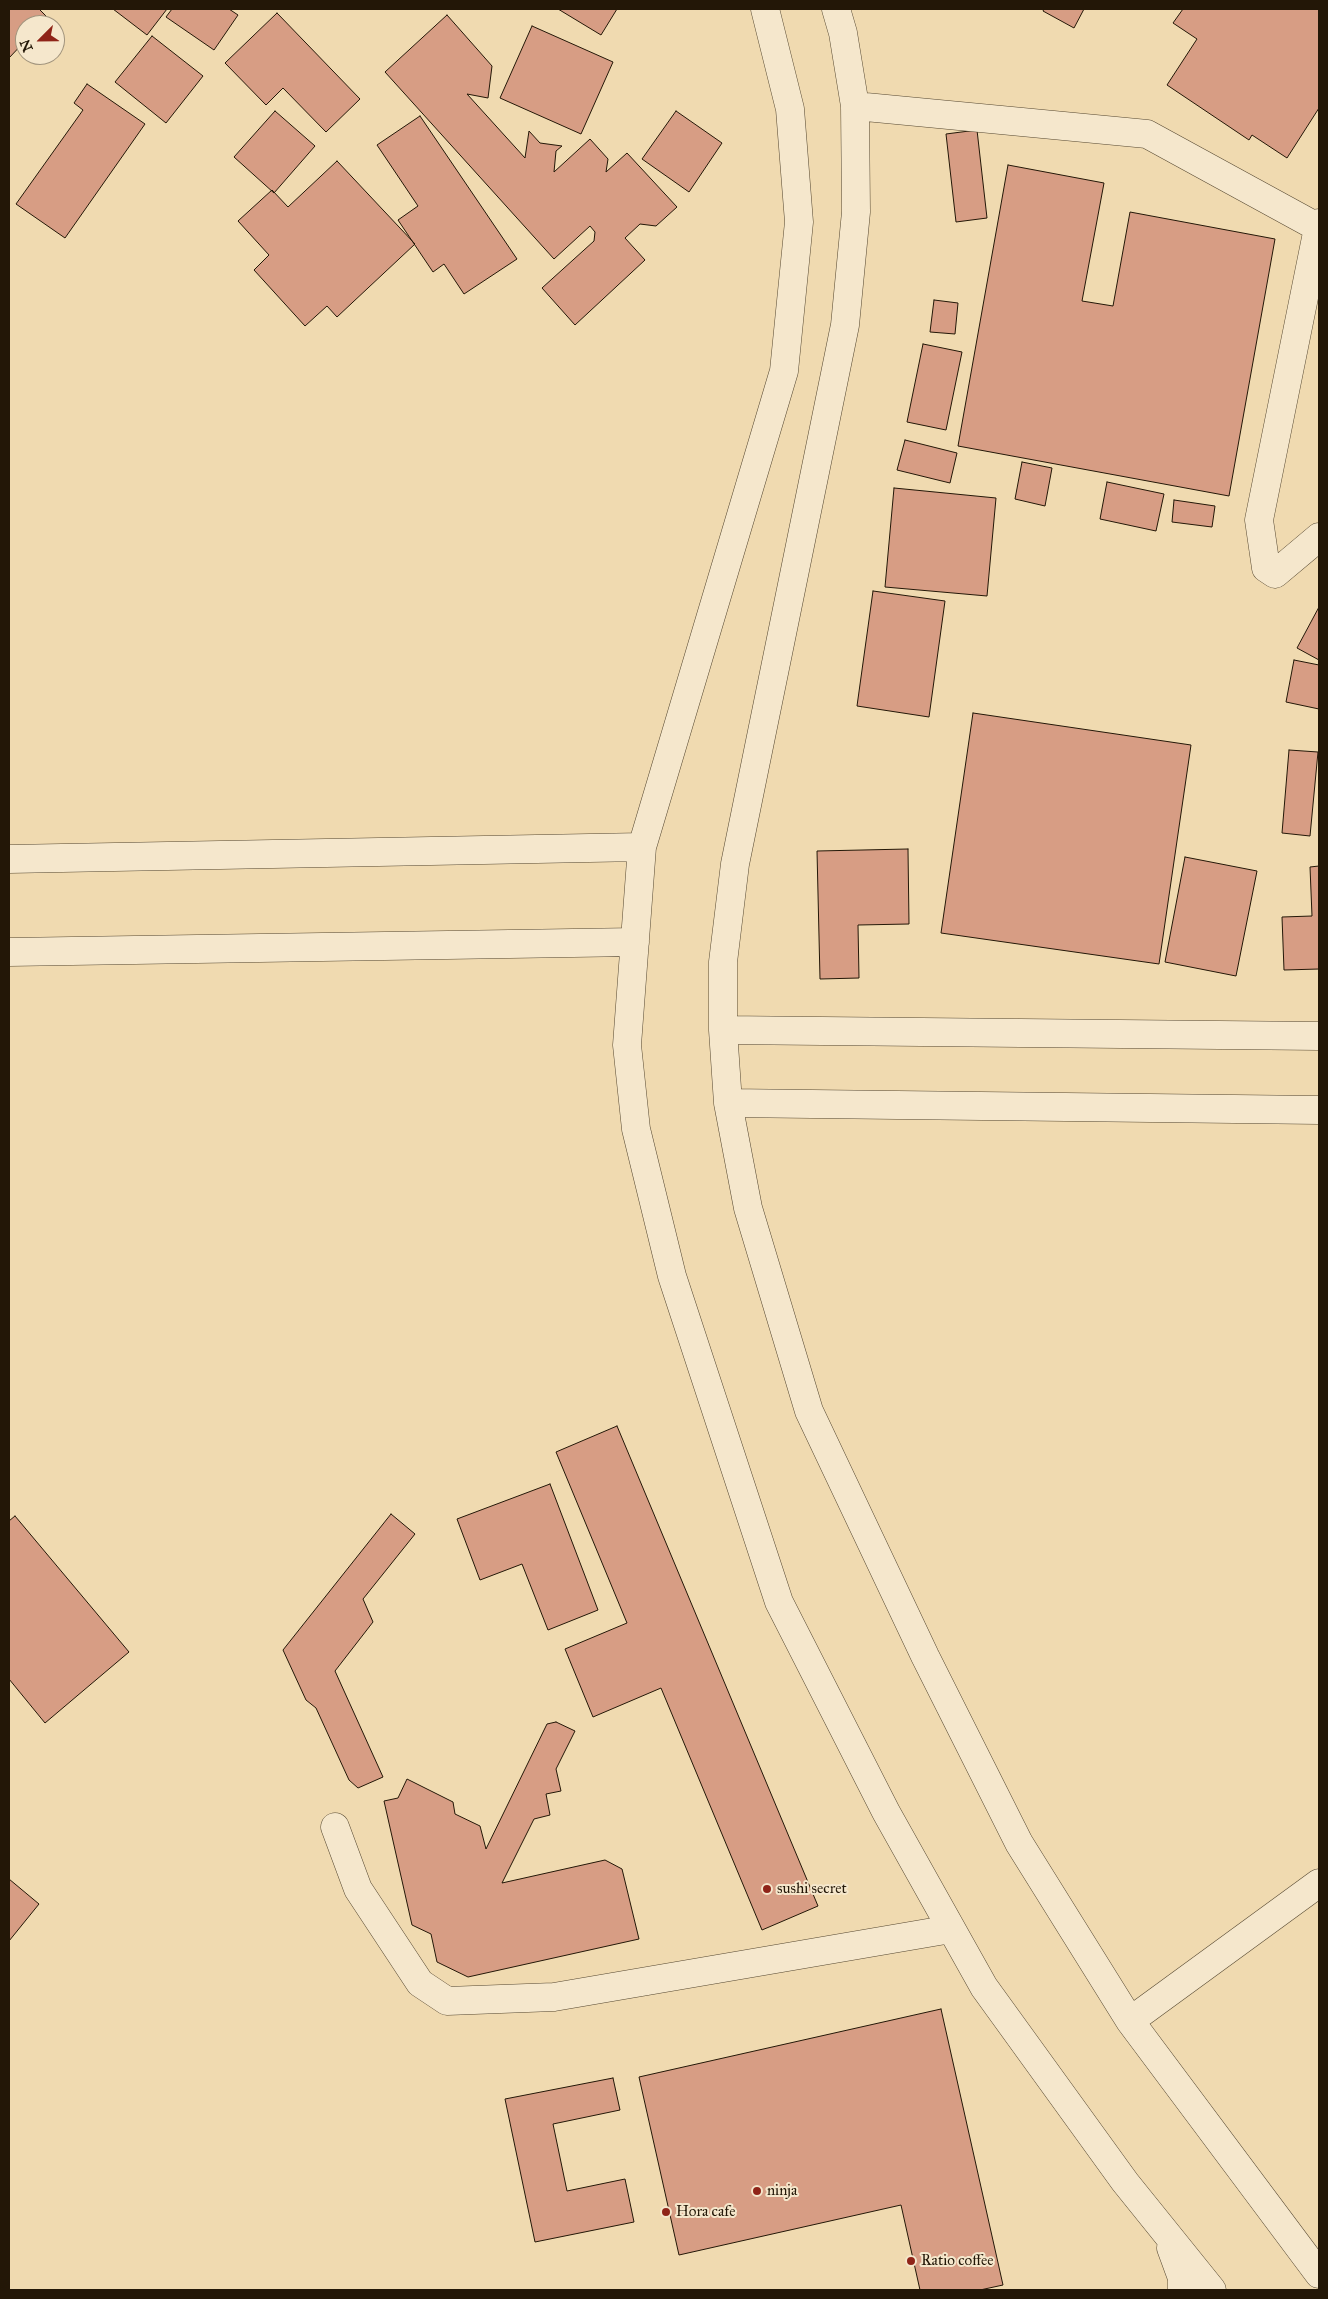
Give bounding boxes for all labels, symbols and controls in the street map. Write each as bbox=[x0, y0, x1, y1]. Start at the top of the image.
north arrow bbox=[15, 15, 65, 65]
text: N bbox=[17, 37, 37, 54]
place label: sushi secret bbox=[777, 1880, 847, 1898]
marker: sushi secret bbox=[761, 1883, 773, 1895]
place label: ninja bbox=[767, 2182, 797, 2200]
marker: ninja bbox=[751, 2185, 763, 2197]
place label: Hora cafe bbox=[676, 2203, 735, 2221]
marker: Hora cafe bbox=[660, 2206, 672, 2218]
place label: Ratio coffee bbox=[921, 2252, 994, 2270]
marker: Ratio coffee bbox=[905, 2255, 917, 2267]

